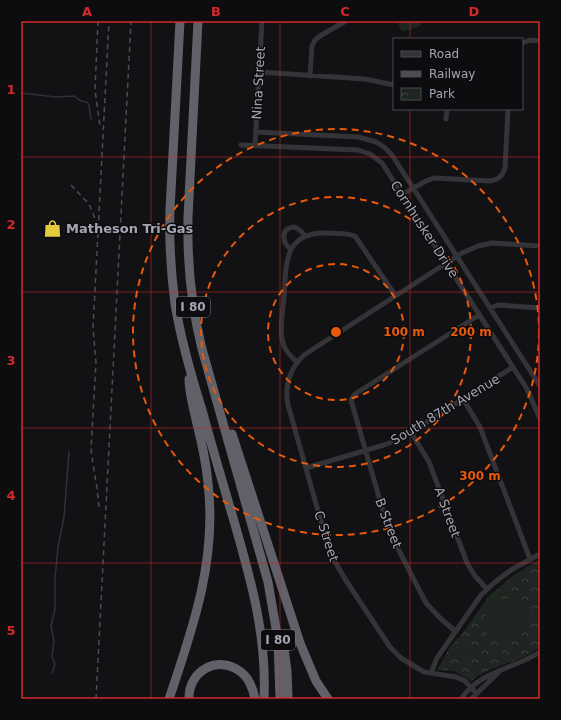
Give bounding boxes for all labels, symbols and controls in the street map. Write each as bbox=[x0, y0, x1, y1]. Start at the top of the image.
text: A bbox=[82, 4, 92, 19]
text: B bbox=[211, 4, 221, 19]
text: C bbox=[340, 4, 350, 19]
text: D bbox=[469, 4, 480, 19]
legend bbox=[393, 38, 523, 110]
street label: Nina Street bbox=[249, 46, 268, 120]
text: Road bbox=[429, 47, 459, 61]
text: Railway bbox=[429, 67, 475, 81]
text: 1 bbox=[6, 82, 16, 97]
text: Park bbox=[429, 87, 455, 101]
street label: Cornhusker Drive bbox=[388, 178, 462, 281]
text: 2 bbox=[6, 217, 16, 232]
shop icon: Matheson Tri-Gas bbox=[43, 218, 63, 238]
place label: Matheson Tri-Gas bbox=[66, 221, 194, 236]
road number: I 80 bbox=[176, 297, 210, 317]
centre of rings bbox=[329, 325, 343, 339]
text: 100 m bbox=[383, 325, 425, 339]
text: 200 m bbox=[450, 325, 492, 339]
text: 3 bbox=[6, 353, 16, 368]
street label: South 87th Avenue bbox=[388, 371, 502, 448]
text: 300 m bbox=[459, 469, 501, 483]
street label: A Street bbox=[431, 485, 464, 539]
text: 4 bbox=[6, 488, 16, 503]
street label: B Street bbox=[372, 496, 405, 550]
street label: C Street bbox=[311, 509, 342, 564]
text: 5 bbox=[6, 623, 16, 638]
road number: I 80 bbox=[261, 630, 295, 650]

